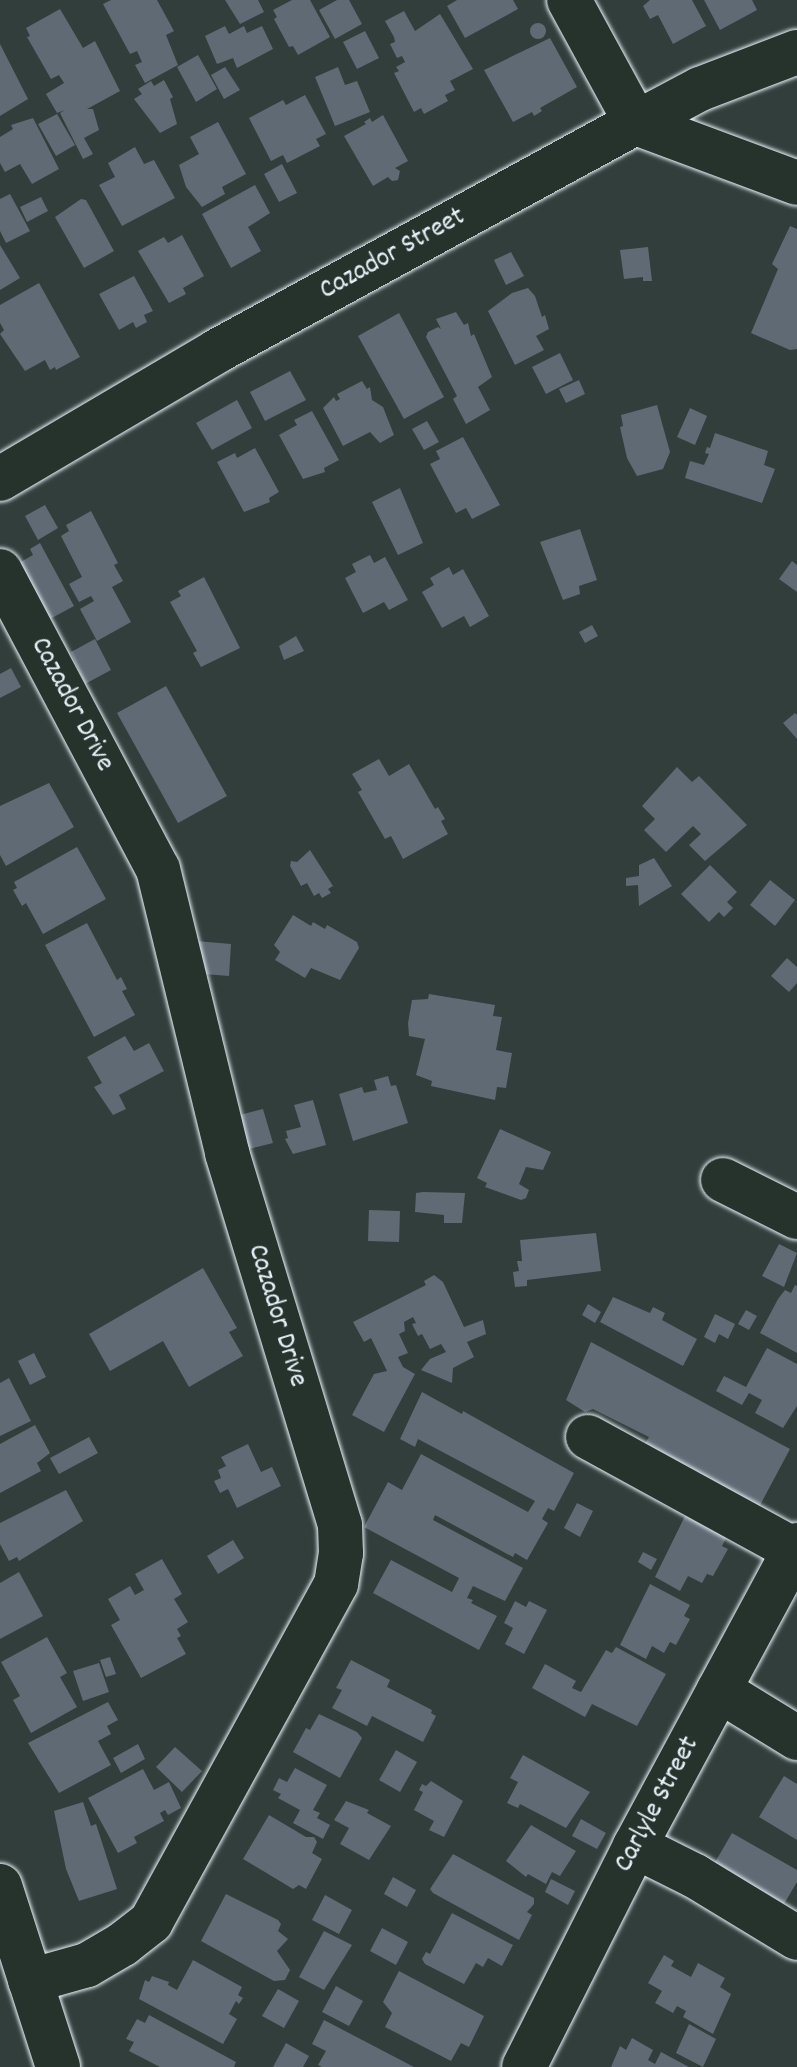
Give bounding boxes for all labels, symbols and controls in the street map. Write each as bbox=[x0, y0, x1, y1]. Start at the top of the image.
street label: Cazador Street bbox=[314, 201, 472, 309]
street label: Cazador Drive bbox=[22, 632, 120, 778]
street label: Cazador Drive bbox=[238, 1241, 314, 1391]
street label: Carlyle Street bbox=[608, 1731, 708, 1879]

